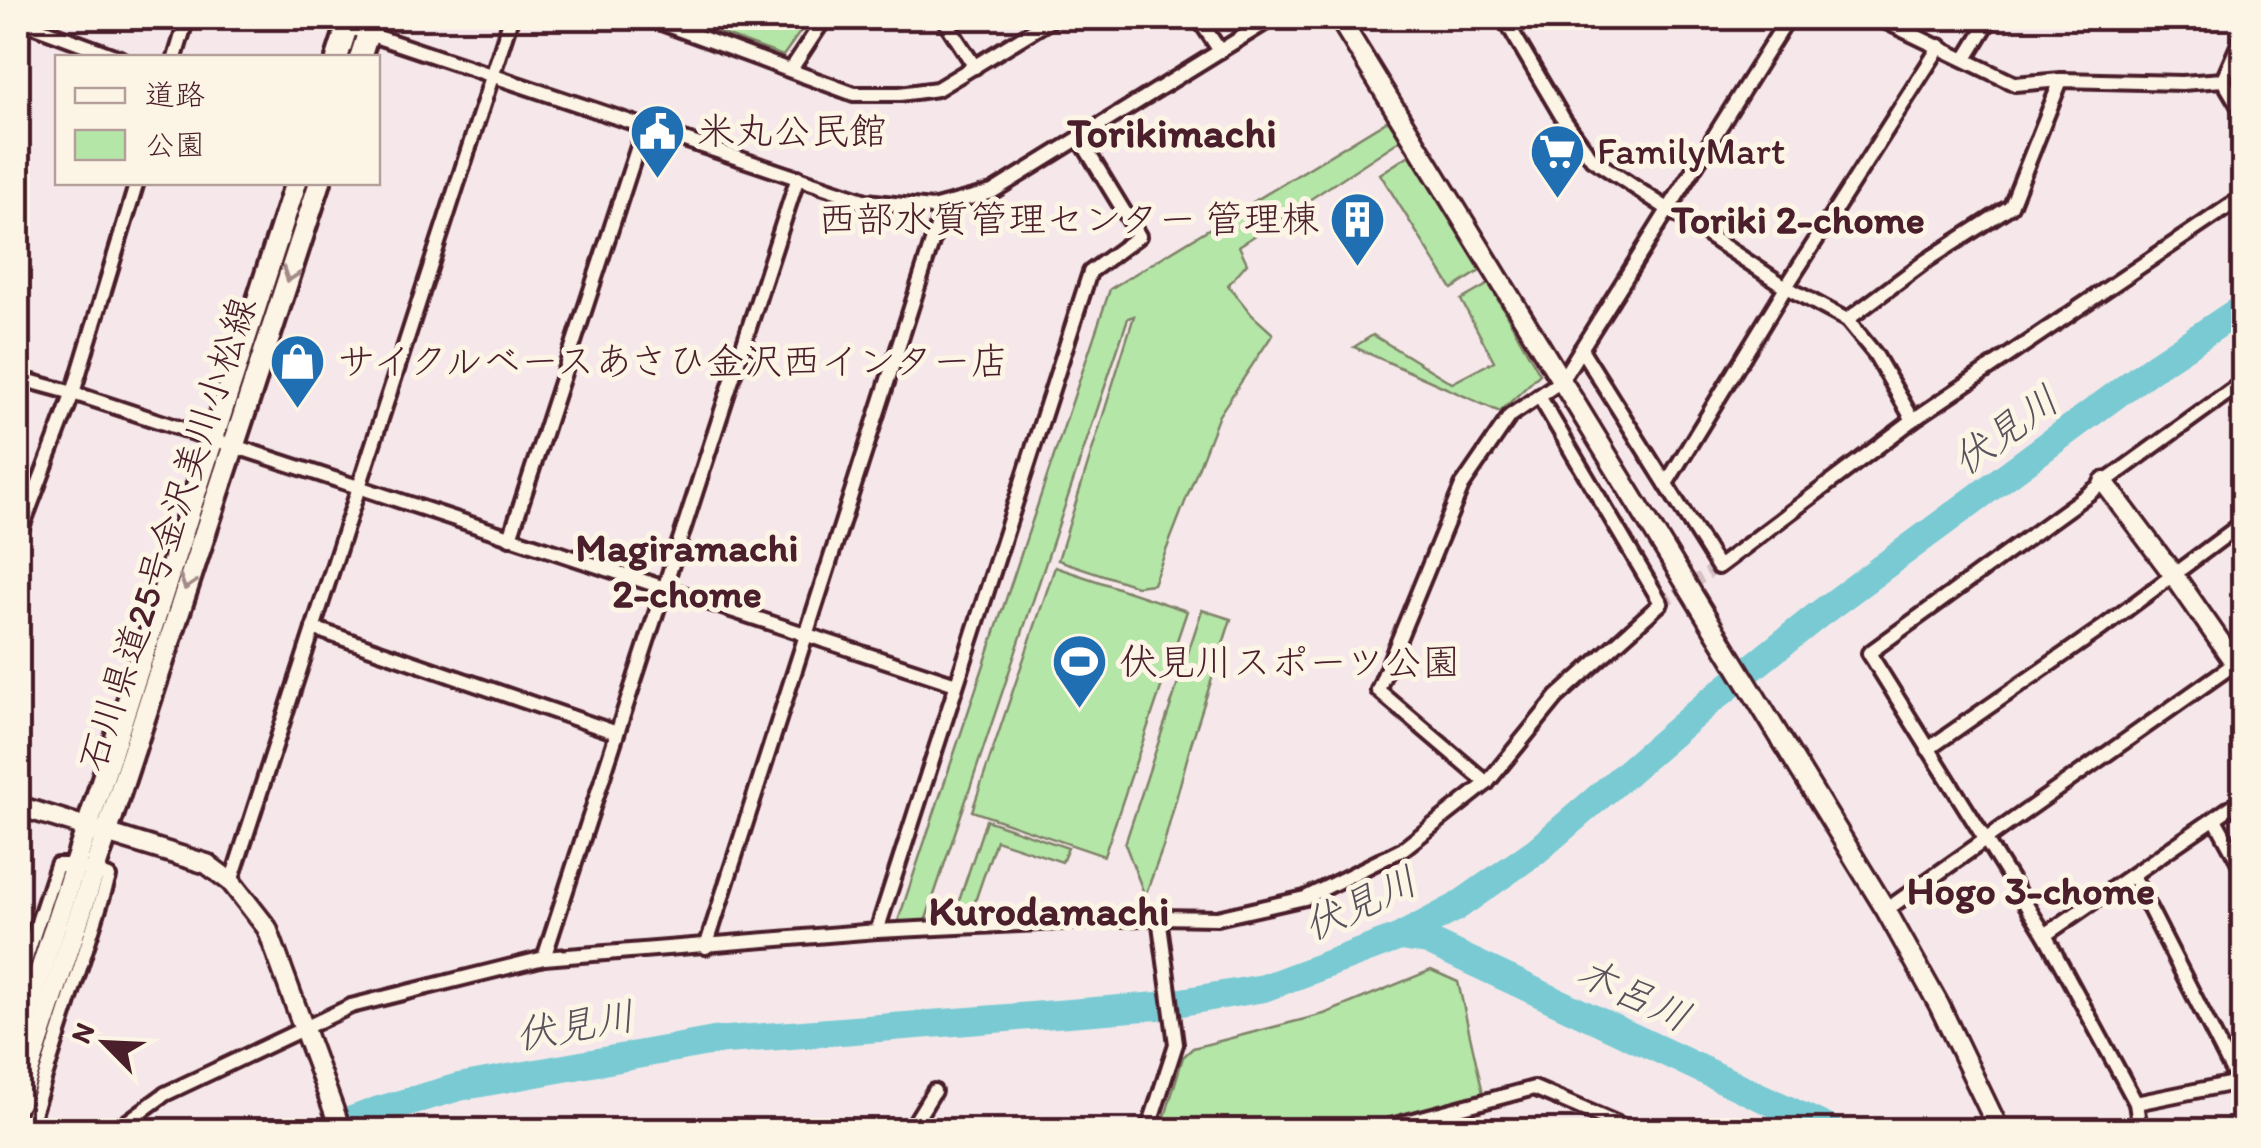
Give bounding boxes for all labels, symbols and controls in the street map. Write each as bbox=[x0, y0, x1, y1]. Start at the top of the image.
legend bbox=[55, 55, 380, 185]
text: 道路 bbox=[145, 76, 205, 113]
public building icon: 米丸公民館 bbox=[628, 101, 688, 180]
district label: Torikimachi bbox=[1066, 107, 1277, 158]
place label: 米丸公民館 bbox=[697, 108, 887, 154]
supermarket icon: FamilyMart bbox=[1528, 121, 1588, 200]
text: 公園 bbox=[145, 126, 205, 163]
place label: FamilyMart bbox=[1597, 128, 1785, 174]
building icon: 西部水質管理センター 管理棟 bbox=[1328, 189, 1388, 268]
district label: Toriki 2-chome bbox=[1670, 195, 1925, 243]
place label: 西部水質管理センター 管理棟 bbox=[818, 196, 1319, 242]
one-way arrow bbox=[281, 266, 301, 283]
street label: 石川県道25号金沢美川小松線 bbox=[68, 291, 266, 777]
shop icon: サイクルベースあさひ金沢西インター店 bbox=[268, 331, 328, 410]
place label: サイクルベースあさひ金沢西インター店 bbox=[337, 338, 1009, 384]
water label: 伏見川 bbox=[1942, 375, 2068, 485]
district label: Magiramachi 2-chome bbox=[576, 523, 798, 617]
one-way arrow bbox=[178, 574, 198, 591]
sports icon: 伏見川スポーツ公園 bbox=[1050, 632, 1110, 711]
place label: 伏見川スポーツ公園 bbox=[1119, 639, 1460, 685]
water label: 伏見川 bbox=[1295, 856, 1425, 950]
district label: Hogo 3-chome bbox=[1907, 866, 2155, 914]
district label: Kurodamachi bbox=[929, 885, 1169, 936]
water label: 木呂川 bbox=[1569, 947, 1699, 1041]
water label: 伏見川 bbox=[512, 991, 638, 1059]
north arrow bbox=[55, 993, 155, 1093]
text: N bbox=[63, 1017, 102, 1048]

